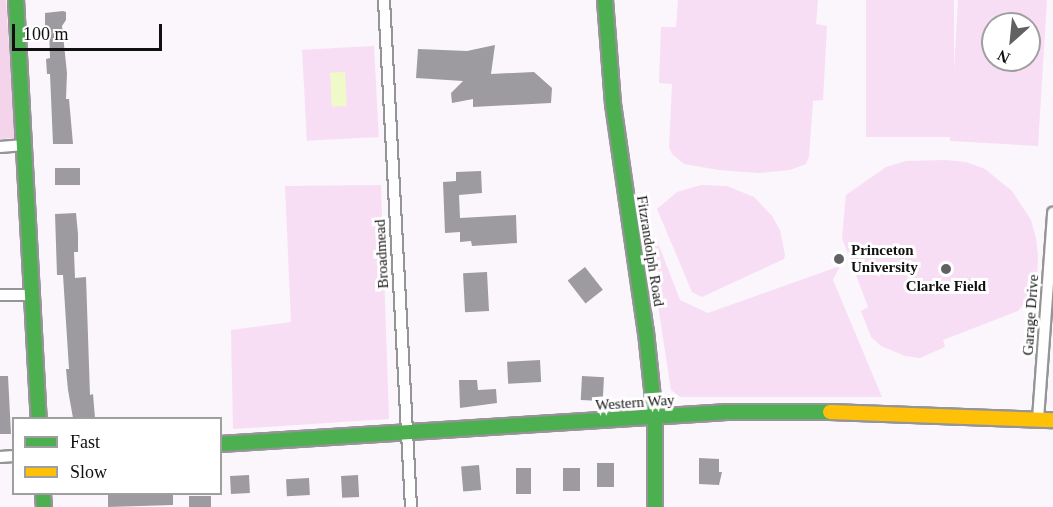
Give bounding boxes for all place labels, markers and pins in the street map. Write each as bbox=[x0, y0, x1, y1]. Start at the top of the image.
place label: Princeton University bbox=[851, 241, 918, 276]
marker: Princeton University bbox=[832, 252, 846, 266]
marker: Clarke Field bbox=[939, 262, 953, 276]
place label: Clarke Field bbox=[906, 278, 986, 296]

